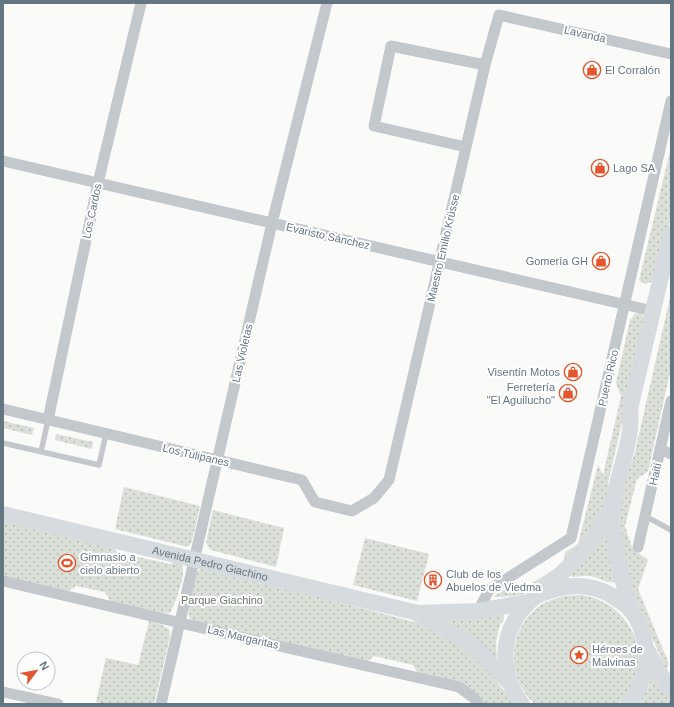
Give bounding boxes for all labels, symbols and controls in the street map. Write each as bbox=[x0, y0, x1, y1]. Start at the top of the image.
street label: Lavanda bbox=[563, 23, 608, 45]
shop icon: El Corralón bbox=[582, 60, 602, 80]
place label: El Corralón bbox=[605, 64, 660, 76]
shop icon: Lago SA bbox=[590, 158, 610, 178]
place label: Lago SA bbox=[613, 162, 656, 174]
street label: Los Cardos bbox=[80, 182, 104, 240]
street label: Maestro Emilio Krüsse bbox=[425, 193, 461, 303]
street label: Evaristo Sánchez bbox=[285, 221, 371, 251]
shop icon: Gomería GH bbox=[591, 251, 611, 271]
place label: Gomería GH bbox=[526, 255, 588, 267]
street label: Las Violetas bbox=[229, 322, 255, 383]
street label: Puerto Rico bbox=[596, 349, 620, 407]
shop icon: Visentín Motos bbox=[563, 362, 583, 382]
place label: Visentín Motos bbox=[487, 366, 560, 378]
place label: Ferretería "El Aguilucho" bbox=[487, 381, 556, 406]
shop icon: Ferretería "El Aguilucho" bbox=[558, 383, 578, 403]
street label: Los Tulipanes bbox=[162, 442, 231, 469]
street label: Haití bbox=[647, 462, 663, 486]
street label: Avenida Pedro Giachino bbox=[151, 544, 269, 583]
place label: Gimnasio a cielo abierto bbox=[80, 551, 139, 576]
sports icon: Gimnasio a cielo abierto bbox=[57, 553, 77, 573]
place label: Club de los Abuelos de Viedma bbox=[446, 568, 542, 593]
building icon: Club de los Abuelos de Viedma bbox=[423, 570, 443, 590]
park label: Parque Giachino bbox=[181, 594, 263, 606]
street label: Las Margaritas bbox=[206, 623, 280, 651]
place label: Héroes de Malvinas bbox=[592, 643, 643, 668]
place icon: Héroes de Malvinas bbox=[569, 645, 589, 665]
north arrow bbox=[16, 651, 56, 691]
text: N bbox=[37, 659, 52, 672]

